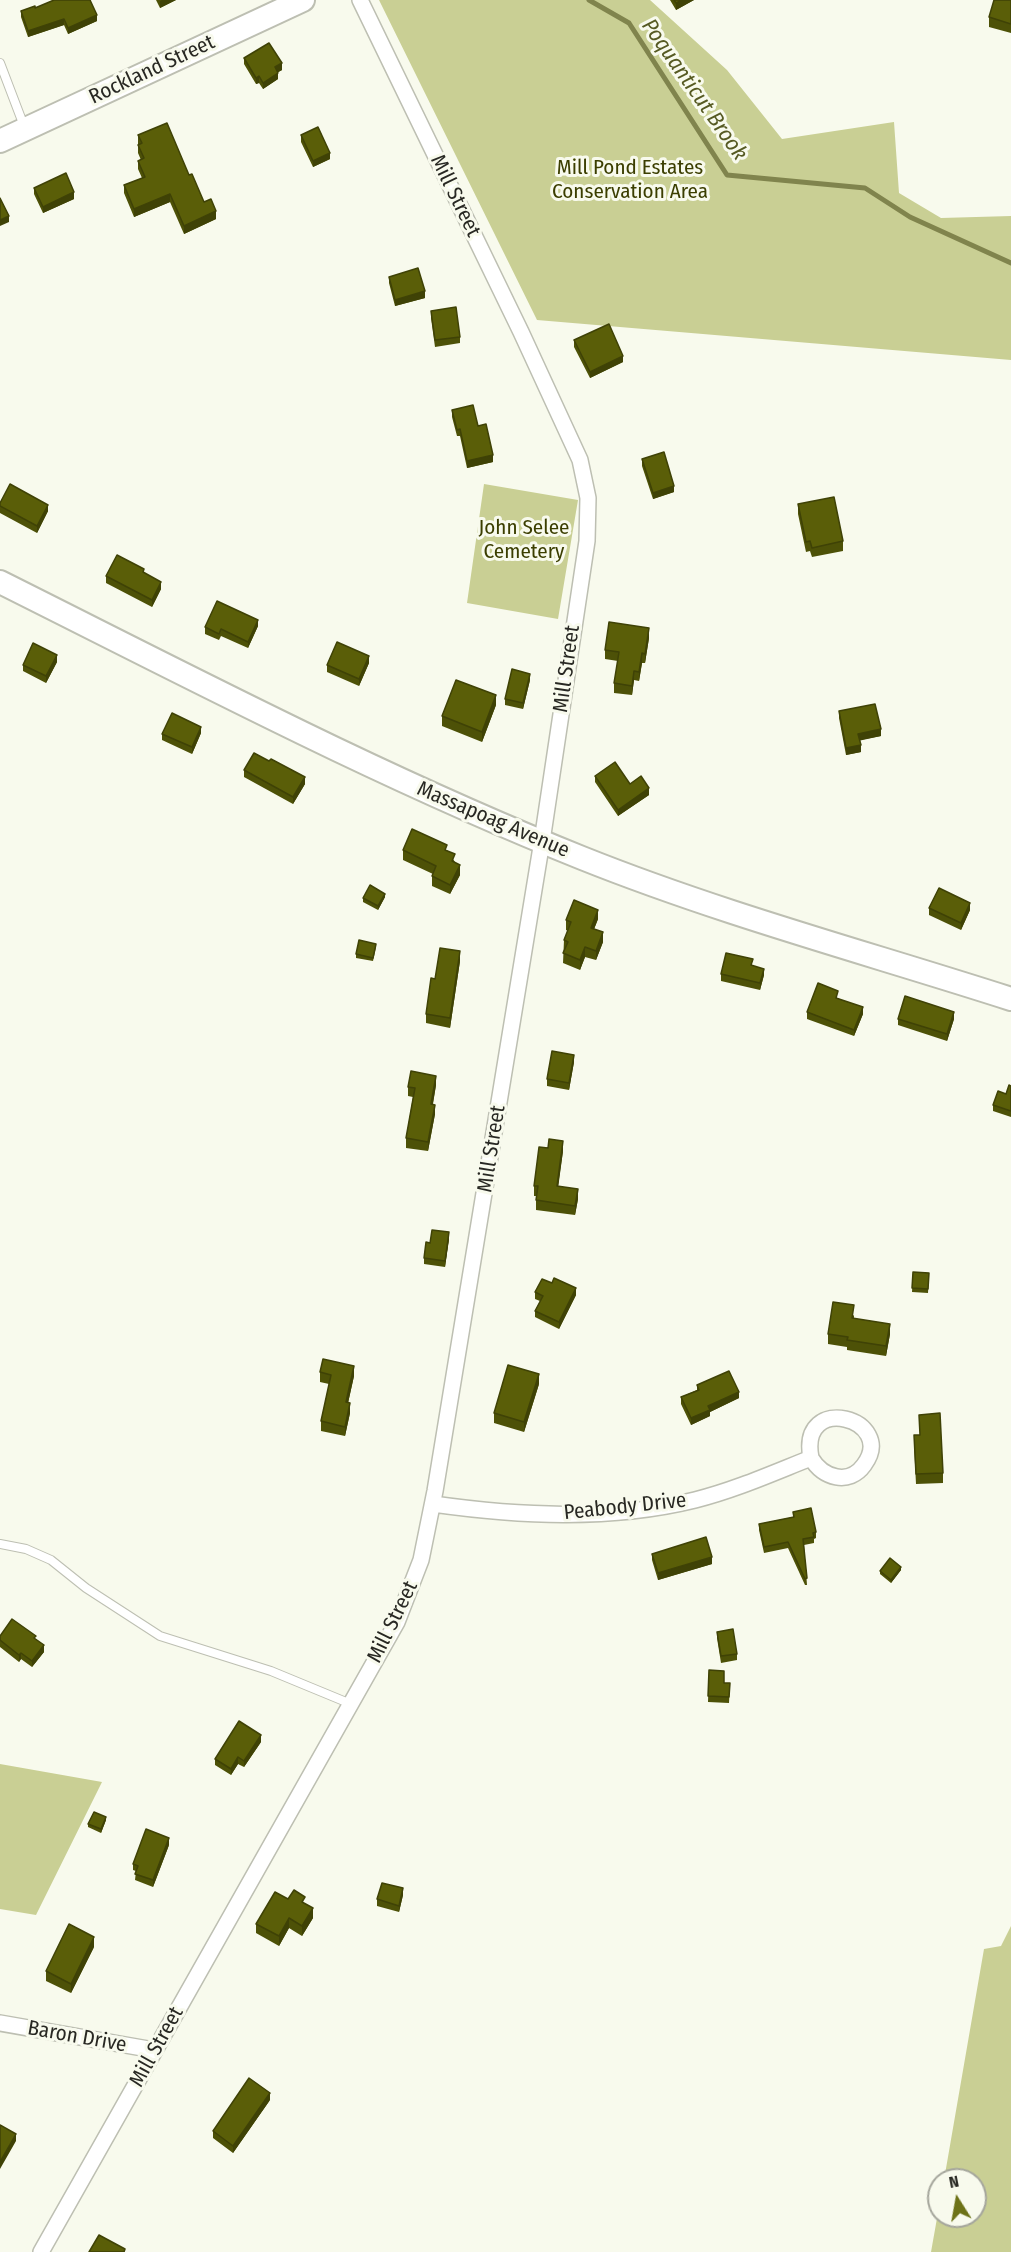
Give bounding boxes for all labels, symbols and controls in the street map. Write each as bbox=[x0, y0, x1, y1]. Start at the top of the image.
water label: Poquanticut Brook bbox=[635, 14, 753, 166]
street label: Rockland Street bbox=[85, 30, 219, 110]
street label: Mill Street bbox=[424, 151, 486, 241]
park label: Mill Pond Estates Conservation Area bbox=[552, 155, 708, 205]
park label: John Selee Cemetery bbox=[479, 515, 569, 565]
street label: Mill Street bbox=[548, 624, 586, 714]
street label: Massapoag Avenue bbox=[413, 777, 573, 863]
street label: Mill Street bbox=[473, 1104, 511, 1194]
street label: Peabody Drive bbox=[562, 1488, 688, 1526]
street label: Mill Street bbox=[362, 1577, 424, 1667]
street label: Mill Street bbox=[125, 2002, 189, 2092]
street label: Baron Drive bbox=[26, 2016, 128, 2058]
north arrow bbox=[927, 2168, 987, 2228]
text: N bbox=[947, 2172, 960, 2192]

